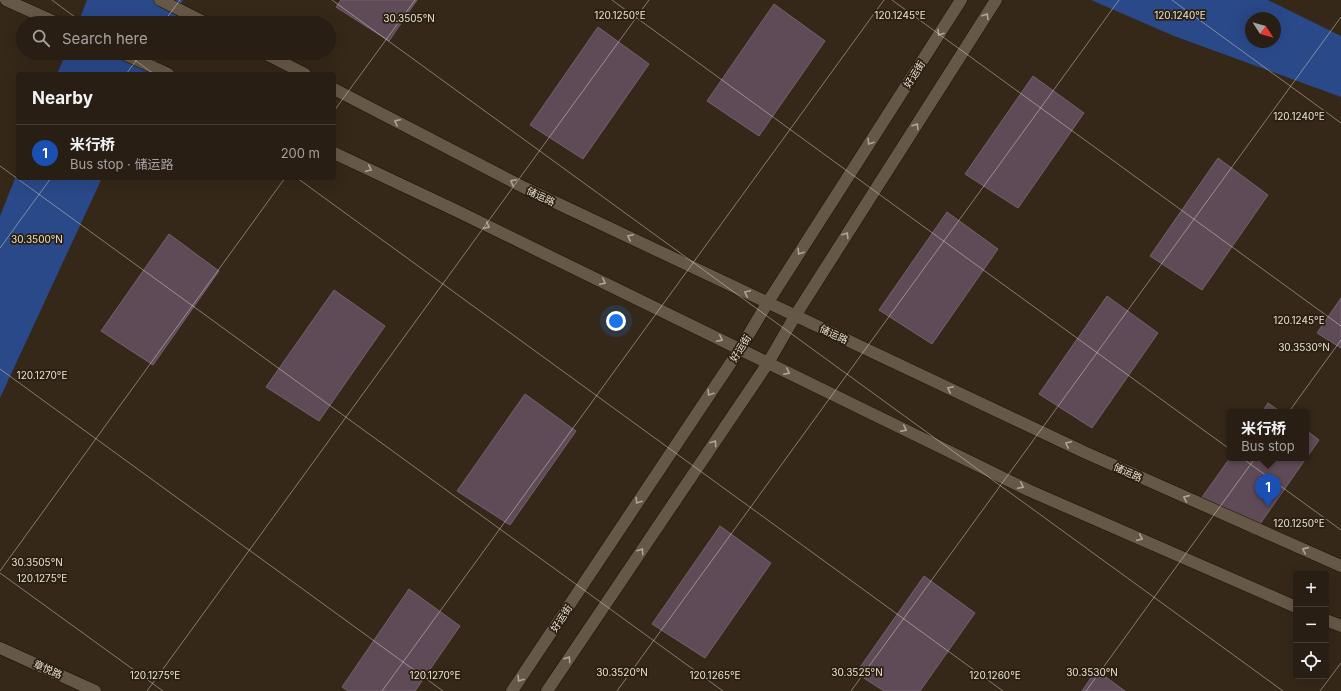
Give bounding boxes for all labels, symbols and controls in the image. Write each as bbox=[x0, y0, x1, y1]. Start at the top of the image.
text: 120.1250°E bbox=[594, 9, 646, 21]
text: 120.1245°E bbox=[874, 9, 926, 21]
text: 120.1240°E bbox=[1154, 9, 1206, 21]
text: 30.3505°N bbox=[383, 12, 435, 24]
north arrow bbox=[1245, 12, 1281, 48]
one-way arrow bbox=[981, 13, 988, 20]
search box bbox=[16, 16, 336, 60]
icon: search bbox=[30, 27, 52, 49]
text: Search here bbox=[62, 29, 148, 48]
one-way arrow bbox=[937, 29, 945, 36]
street label: 好运街 bbox=[901, 58, 927, 90]
text: Nearby bbox=[32, 88, 93, 108]
text: 120.1240°E bbox=[1273, 110, 1325, 122]
one-way arrow bbox=[394, 119, 401, 127]
one-way arrow bbox=[911, 123, 919, 130]
text: 米行桥 bbox=[70, 135, 115, 154]
one-way arrow bbox=[867, 138, 875, 145]
text: 1 bbox=[42, 145, 48, 161]
text: 200 m bbox=[281, 145, 320, 161]
text: Bus stop · 储运路 bbox=[70, 156, 174, 172]
one-way arrow bbox=[365, 164, 373, 172]
one-way arrow bbox=[509, 179, 517, 186]
street label: 储运路 bbox=[525, 184, 557, 208]
one-way arrow bbox=[482, 221, 490, 228]
text: 30.3500°N bbox=[11, 233, 63, 245]
one-way arrow bbox=[842, 233, 849, 240]
one-way arrow bbox=[627, 234, 634, 242]
one-way arrow bbox=[797, 248, 805, 255]
one-way arrow bbox=[599, 278, 607, 285]
one-way arrow bbox=[744, 290, 752, 298]
your location bbox=[606, 311, 626, 331]
text: 120.1245°E bbox=[1273, 314, 1325, 326]
street label: 储运路 bbox=[818, 322, 850, 346]
street label: 好运街 bbox=[727, 332, 753, 364]
one-way arrow bbox=[716, 334, 724, 342]
text: 30.3530°N bbox=[1278, 341, 1330, 353]
one-way arrow bbox=[783, 367, 791, 375]
text: 120.1270°E bbox=[17, 369, 67, 381]
one-way arrow bbox=[947, 386, 955, 394]
one-way arrow bbox=[707, 389, 715, 396]
popup bbox=[1227, 409, 1309, 461]
text: 米行桥 bbox=[1241, 419, 1286, 438]
one-way arrow bbox=[900, 424, 908, 432]
text: Bus stop bbox=[1241, 438, 1295, 454]
one-way arrow bbox=[709, 440, 717, 447]
one-way arrow bbox=[1064, 441, 1072, 449]
street label: 储运路 bbox=[1112, 460, 1144, 484]
pin: 1 bbox=[1255, 474, 1281, 507]
one-way arrow bbox=[1017, 481, 1024, 489]
one-way arrow bbox=[1183, 494, 1190, 502]
one-way arrow bbox=[635, 497, 643, 504]
text: 120.1250°E bbox=[1273, 517, 1325, 529]
one-way arrow bbox=[1137, 534, 1144, 542]
one-way arrow bbox=[1302, 547, 1310, 555]
one-way arrow bbox=[636, 548, 644, 555]
text: 30.3505°N bbox=[11, 556, 63, 568]
map controls bbox=[1293, 571, 1329, 679]
button: + bbox=[1293, 571, 1329, 607]
text: 120.1275°E bbox=[17, 572, 67, 584]
street label: 好运街 bbox=[548, 602, 574, 634]
button: − bbox=[1293, 607, 1329, 643]
button: locate bbox=[1293, 643, 1329, 679]
one-way arrow bbox=[564, 656, 571, 663]
street label: 章悦路 bbox=[32, 657, 64, 681]
text: 30.3520°N bbox=[596, 666, 648, 678]
text: 30.3525°N bbox=[831, 666, 883, 678]
text: 30.3530°N bbox=[1066, 666, 1118, 678]
text: 120.1275°E bbox=[130, 669, 180, 681]
text: 120.1270°E bbox=[410, 669, 460, 681]
text: 120.1265°E bbox=[689, 669, 741, 681]
text: 120.1260°E bbox=[969, 669, 1021, 681]
one-way arrow bbox=[517, 675, 524, 682]

